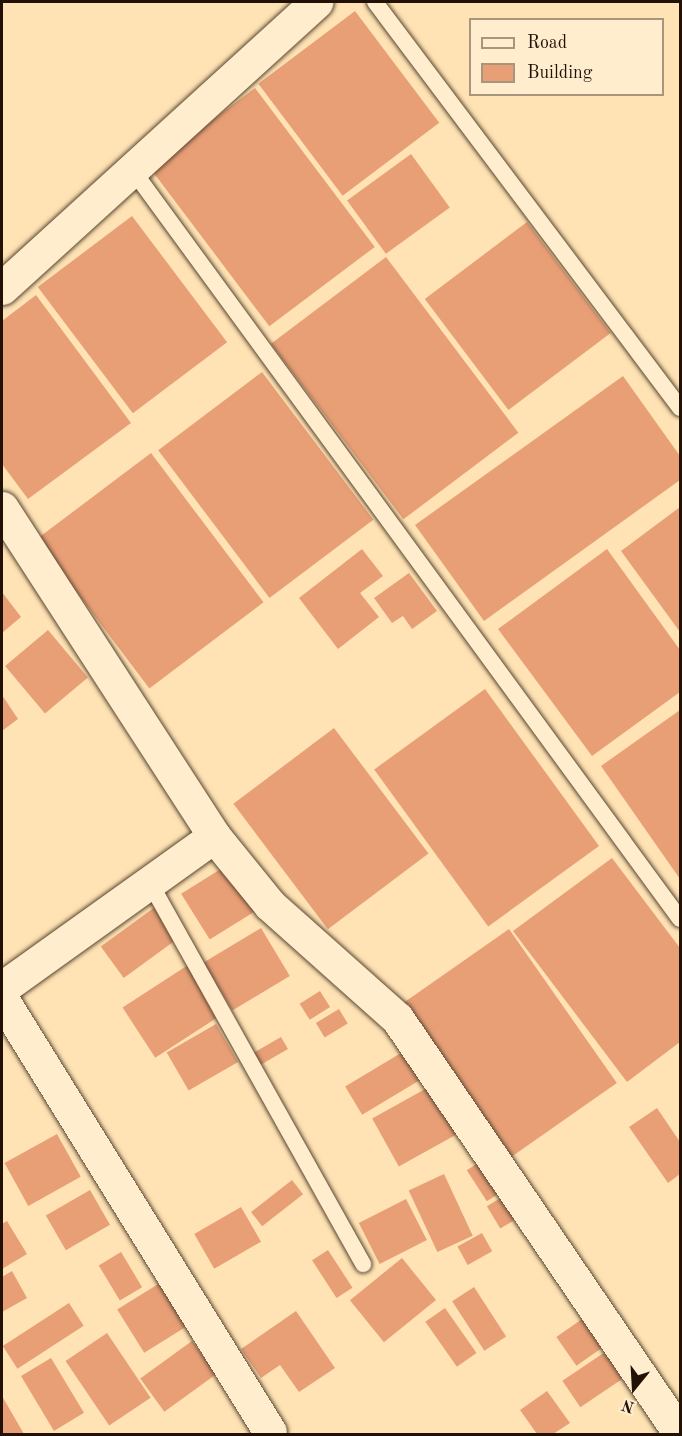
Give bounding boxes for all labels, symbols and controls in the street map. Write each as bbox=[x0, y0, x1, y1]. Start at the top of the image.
legend bbox=[469, 18, 664, 96]
text: Road bbox=[527, 34, 567, 52]
text: Building bbox=[527, 64, 592, 82]
north arrow bbox=[604, 1358, 664, 1418]
text: N bbox=[620, 1396, 637, 1415]

